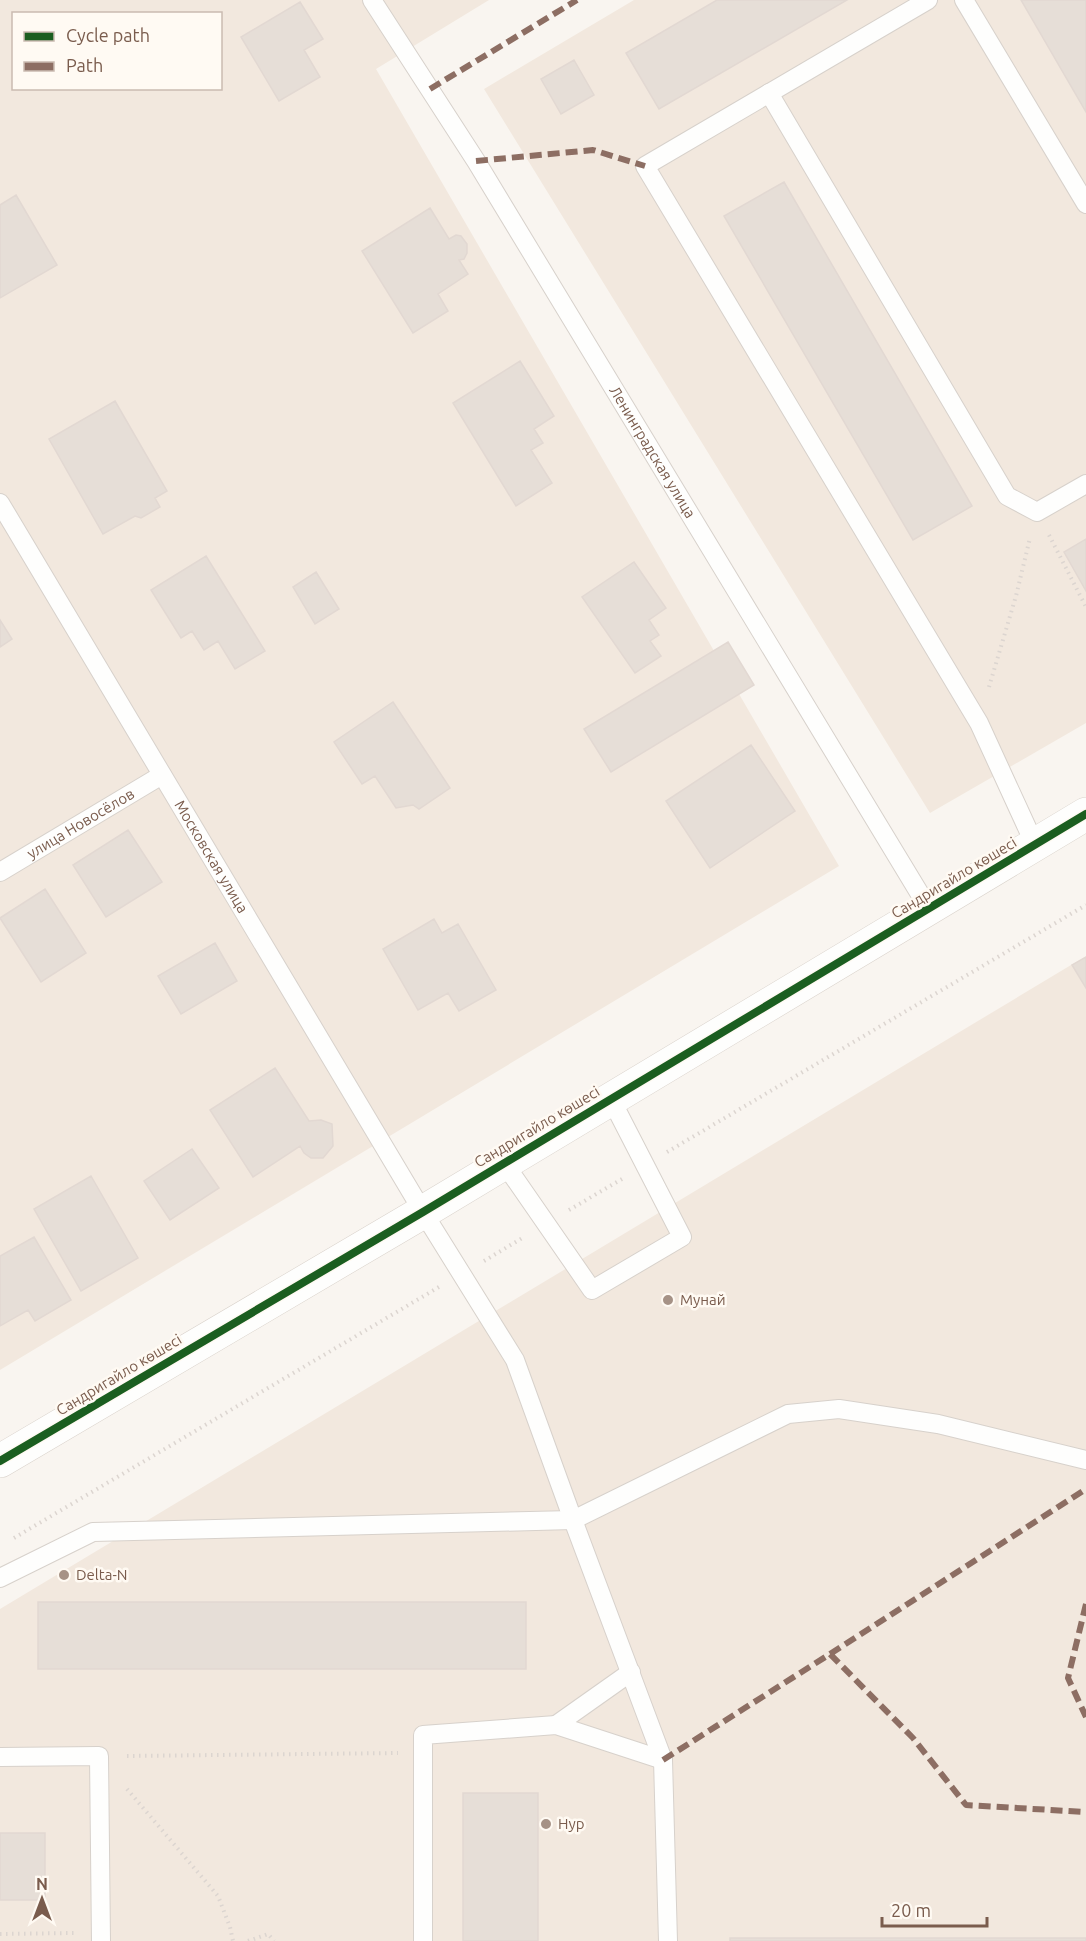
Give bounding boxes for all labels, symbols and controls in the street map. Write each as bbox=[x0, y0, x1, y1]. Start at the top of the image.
legend bbox=[12, 12, 222, 90]
text: Cycle path bbox=[66, 25, 150, 45]
text: Path bbox=[66, 55, 103, 75]
street label: Ленинградская улица bbox=[606, 383, 699, 521]
street label: улица Новосёлов bbox=[24, 785, 137, 862]
street label: Московская улица bbox=[171, 797, 252, 916]
street label: Сандригайло көшесі bbox=[888, 833, 1019, 922]
street label: Сандригайло көшесі bbox=[471, 1082, 602, 1171]
place label: Мунай bbox=[680, 1291, 726, 1308]
marker: Мунай bbox=[661, 1293, 675, 1307]
street label: Сандригайло көшесі bbox=[53, 1330, 184, 1419]
place label: Delta-N bbox=[76, 1566, 127, 1583]
marker: Delta-N bbox=[57, 1568, 71, 1582]
place label: Нур bbox=[558, 1815, 584, 1832]
marker: Нур bbox=[539, 1817, 553, 1831]
north arrow bbox=[12, 1869, 72, 1929]
text: N bbox=[36, 1875, 48, 1893]
scale bar bbox=[882, 1890, 987, 1928]
text: 20 m bbox=[891, 1900, 931, 1920]

